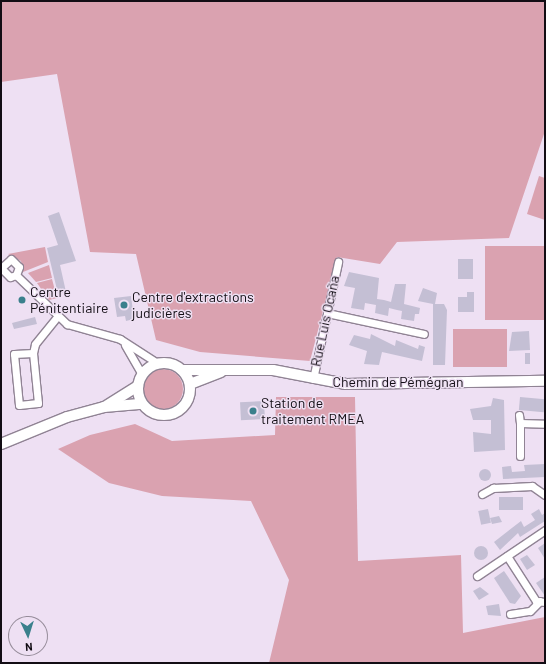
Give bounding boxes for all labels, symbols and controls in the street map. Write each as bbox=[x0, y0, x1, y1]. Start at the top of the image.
street label: Rue Luis Ocaña bbox=[307, 274, 343, 368]
place label: Centre Pénitentiaire bbox=[30, 284, 108, 316]
place label: Centre d'extractions judicières bbox=[132, 289, 254, 322]
marker: Centre Pénitentiaire bbox=[17, 295, 27, 305]
marker: Centre d'extractions judicières bbox=[119, 300, 129, 310]
street label: Chemin de Pémégnan bbox=[333, 374, 463, 390]
place label: Station de traitement RMEA bbox=[261, 395, 364, 428]
marker: Station de traitement RMEA bbox=[248, 406, 258, 416]
north arrow bbox=[8, 616, 48, 656]
text: N bbox=[25, 641, 33, 654]

